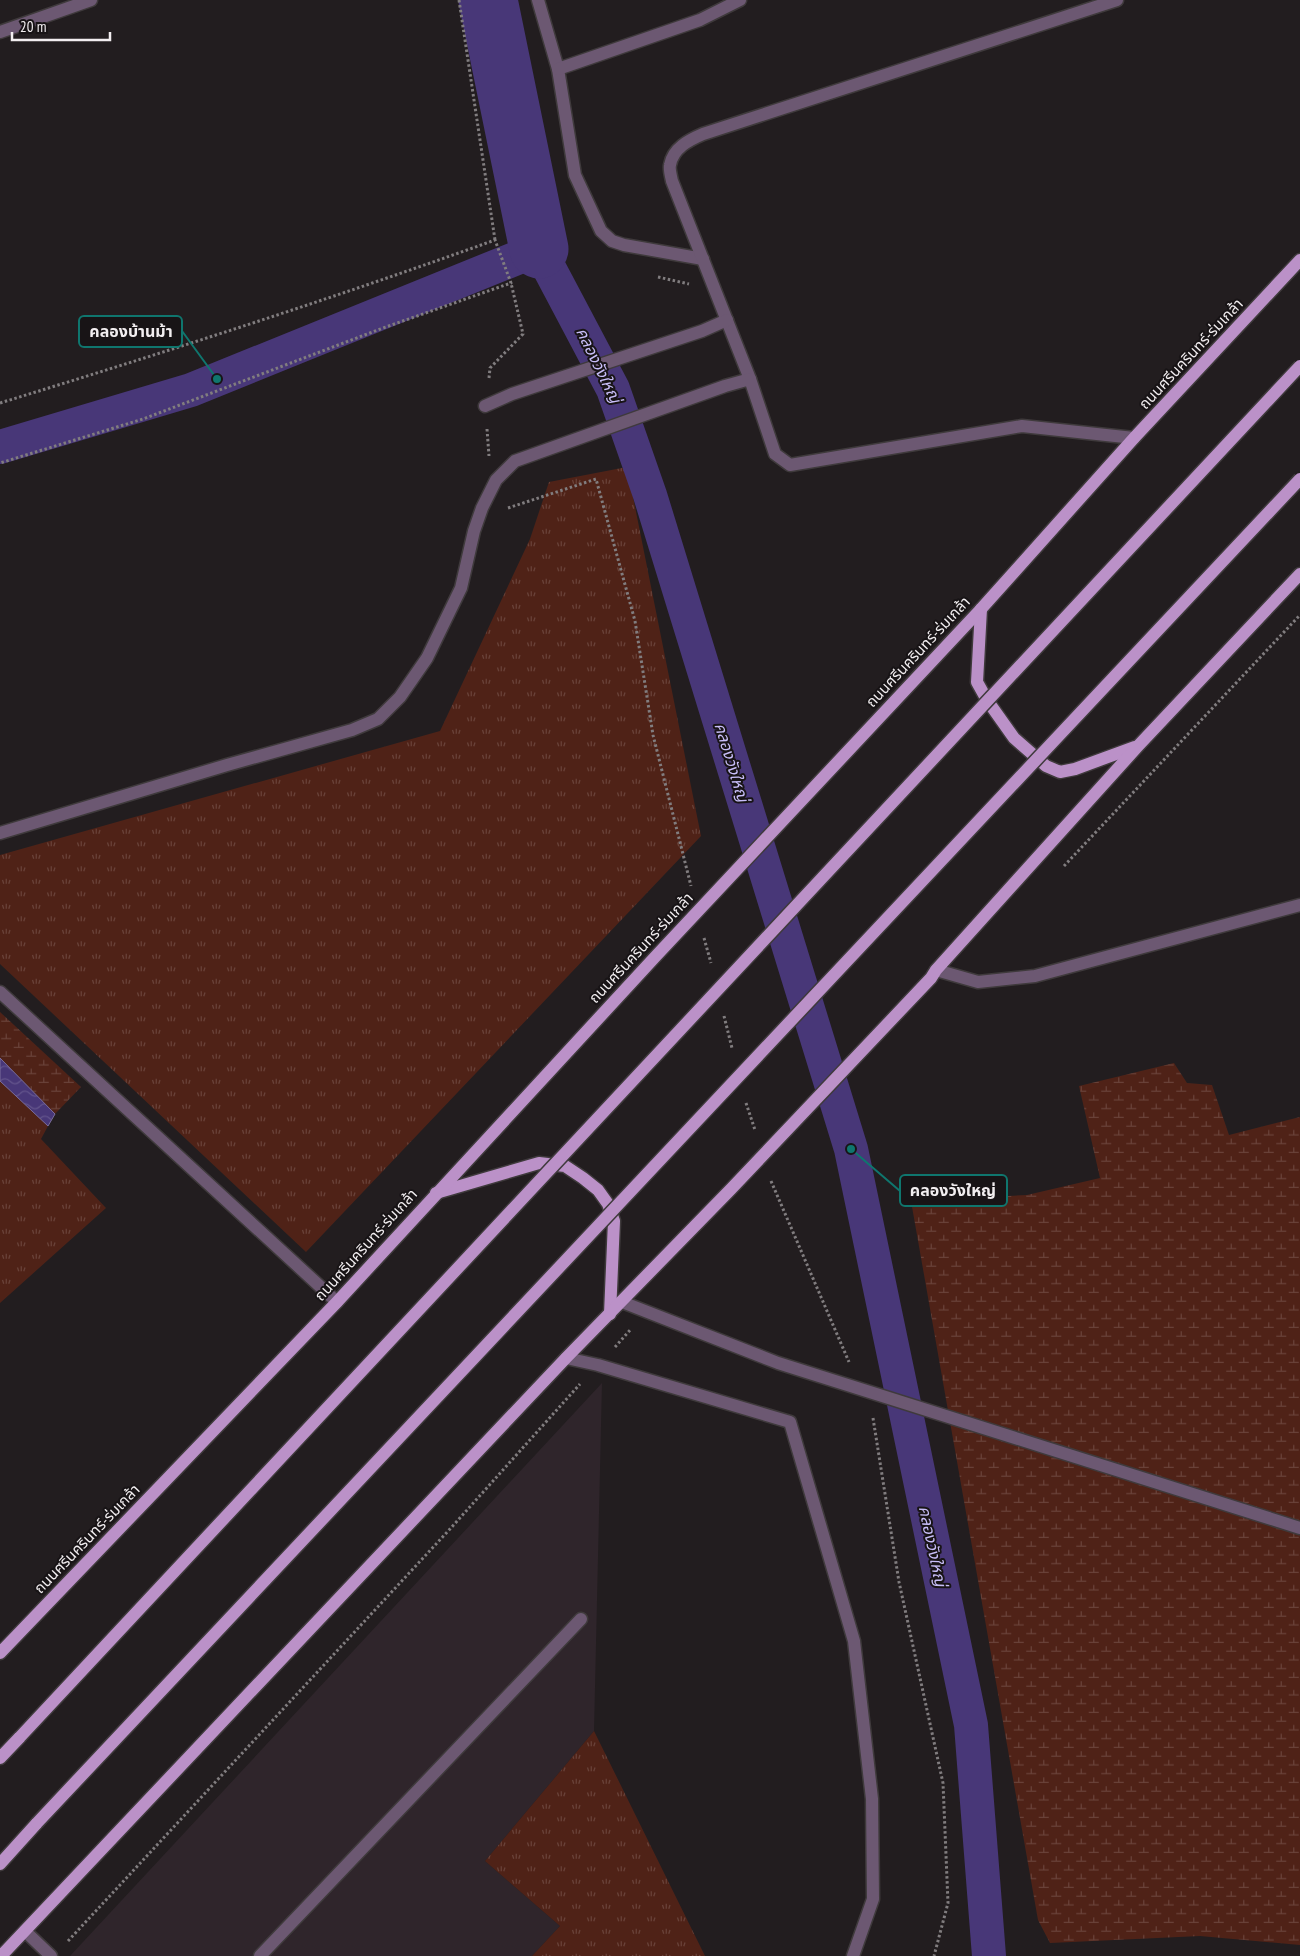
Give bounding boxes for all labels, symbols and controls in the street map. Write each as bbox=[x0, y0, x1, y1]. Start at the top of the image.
scale bar bbox=[12, 10, 110, 42]
text: 20 m bbox=[20, 17, 46, 36]
street label: ถนนศรีนครินทร์-ร่มเกล้า bbox=[1134, 294, 1247, 413]
callout: คลองบ้านม้า bbox=[79, 316, 182, 347]
text: คลองบ้านม้า bbox=[89, 321, 173, 341]
water label: คลองวังใหญ่ bbox=[572, 324, 627, 408]
street label: ถนนศรีนครินทร์-ร่มเกล้า bbox=[861, 592, 974, 711]
water label: คลองวังใหญ่ bbox=[710, 720, 754, 806]
street label: ถนนศรีนครินทร์-ร่มเกล้า bbox=[584, 888, 697, 1007]
callout: คลองวังใหญ่ bbox=[900, 1175, 1007, 1206]
text: คลองวังใหญ่ bbox=[910, 1180, 996, 1200]
street label: ถนนศรีนครินทร์-ร่มเกล้า bbox=[310, 1185, 421, 1305]
street label: ถนนศรีนครินทร์-ร่มเกล้า bbox=[30, 1480, 144, 1597]
water label: คลองวังใหญ่ bbox=[915, 1504, 952, 1590]

